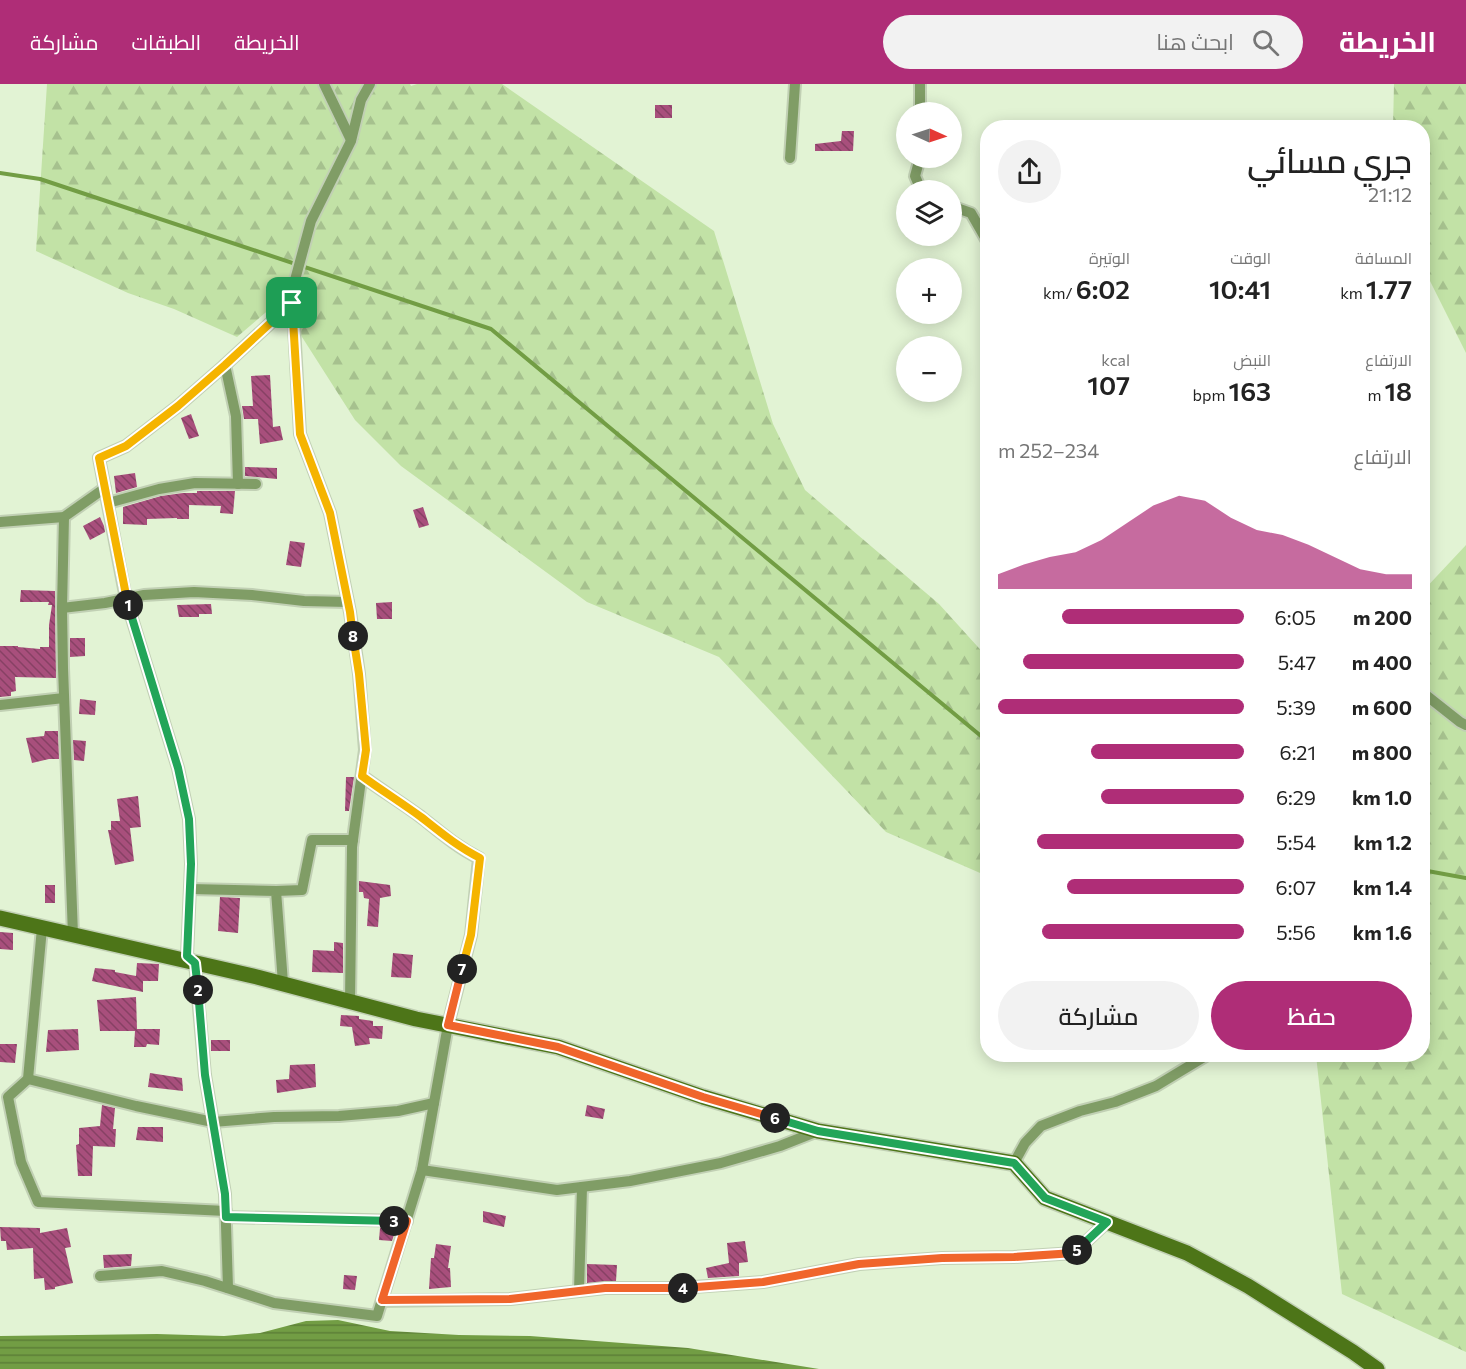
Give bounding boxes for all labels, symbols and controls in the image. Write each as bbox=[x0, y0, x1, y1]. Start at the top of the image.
search box bbox=[883, 15, 1303, 69]
text: الخريطة bbox=[1339, 24, 1436, 58]
icon: search bbox=[1249, 26, 1282, 59]
text: ابحث هنا bbox=[1156, 28, 1234, 55]
text: مشاركة bbox=[30, 29, 99, 54]
text: الطبقات bbox=[132, 29, 201, 54]
text: الخريطة bbox=[234, 29, 300, 54]
north arrow bbox=[896, 102, 962, 168]
map controls bbox=[896, 102, 962, 402]
text: جري مسائي bbox=[1247, 139, 1412, 180]
button: share bbox=[998, 140, 1061, 203]
button: layers bbox=[896, 180, 962, 246]
text: 21:12 bbox=[1368, 182, 1412, 206]
text: الوتيرة bbox=[1089, 248, 1130, 267]
text: الوقت bbox=[1230, 248, 1271, 267]
text: المسافة bbox=[1355, 248, 1412, 267]
button: + bbox=[896, 258, 962, 324]
text: 6:02 bbox=[1076, 273, 1130, 304]
text: 10:41 bbox=[1209, 273, 1271, 304]
text: 1.77 bbox=[1366, 273, 1412, 304]
pin bbox=[266, 277, 317, 328]
text: /km bbox=[1043, 283, 1076, 302]
text: km bbox=[1340, 283, 1366, 302]
icon: arrive bbox=[275, 286, 308, 319]
button: − bbox=[896, 336, 962, 402]
text: kcal bbox=[1101, 350, 1130, 369]
text: النبض bbox=[1233, 350, 1271, 369]
text: الارتفاع bbox=[1365, 350, 1412, 369]
text: 107 bbox=[1087, 369, 1130, 400]
text: 163 bbox=[1229, 375, 1271, 406]
text: 18 bbox=[1384, 375, 1412, 406]
text: bpm bbox=[1193, 385, 1229, 404]
text: m bbox=[1367, 385, 1384, 404]
text: 234–252 m bbox=[998, 438, 1099, 462]
text: الارتفاع bbox=[1353, 444, 1412, 468]
pin: 1 bbox=[113, 590, 143, 620]
text: 1 bbox=[124, 595, 132, 614]
text: 6:05 bbox=[1275, 605, 1316, 629]
text: 200 m bbox=[1353, 605, 1412, 629]
pin: 8 bbox=[338, 621, 368, 651]
text: 8 bbox=[348, 626, 358, 645]
text: 5:47 bbox=[1278, 650, 1316, 674]
text: 400 m bbox=[1352, 650, 1412, 674]
text: 5:39 bbox=[1276, 695, 1316, 719]
text: 600 m bbox=[1352, 695, 1412, 719]
text: 6:21 bbox=[1280, 740, 1316, 764]
text: 800 m bbox=[1352, 740, 1412, 764]
text: 6:29 bbox=[1276, 785, 1316, 809]
text: 1.0 km bbox=[1352, 785, 1412, 809]
text: 5:54 bbox=[1276, 830, 1316, 854]
text: 1.2 km bbox=[1354, 830, 1412, 854]
text: 6:07 bbox=[1276, 875, 1316, 899]
text: 1.4 km bbox=[1353, 875, 1412, 899]
text: 5:56 bbox=[1276, 920, 1316, 944]
text: 1.6 km bbox=[1353, 920, 1412, 944]
pin: 7 bbox=[447, 954, 477, 984]
text: 7 bbox=[458, 959, 466, 978]
pin: 2 bbox=[183, 975, 213, 1005]
text: 2 bbox=[193, 980, 203, 999]
button: مشاركة bbox=[998, 981, 1199, 1050]
button: حفظ bbox=[1211, 981, 1412, 1050]
pin: 6 bbox=[760, 1103, 790, 1133]
text: 6 bbox=[770, 1108, 780, 1127]
pin: 3 bbox=[379, 1206, 409, 1236]
text: 3 bbox=[389, 1211, 399, 1230]
pin: 5 bbox=[1062, 1235, 1092, 1265]
text: 5 bbox=[1072, 1240, 1082, 1259]
pin: 4 bbox=[668, 1273, 698, 1303]
text: 4 bbox=[678, 1278, 688, 1297]

